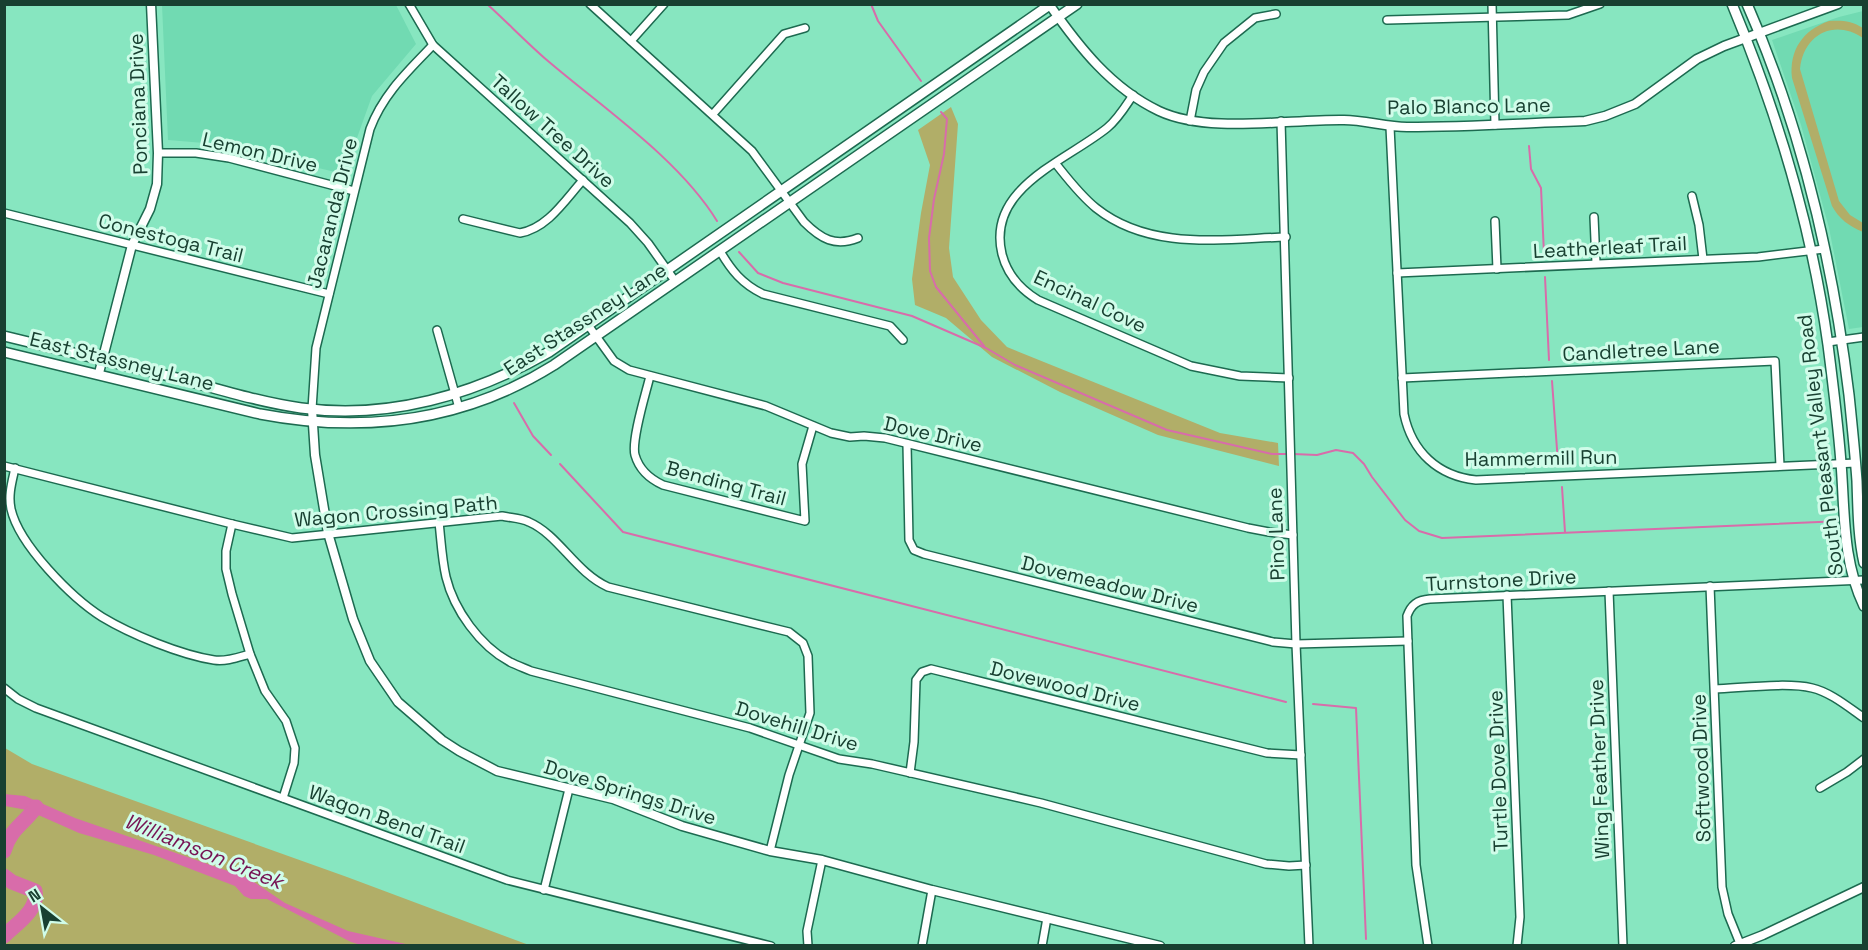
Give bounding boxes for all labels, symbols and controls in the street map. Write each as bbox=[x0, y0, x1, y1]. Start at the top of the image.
street label: Ponciana Drive bbox=[123, 33, 153, 175]
street label: Tallow Tree Drive bbox=[485, 68, 621, 194]
street label: Palo Blanco Lane bbox=[1387, 92, 1551, 120]
street label: Lemon Drive bbox=[200, 126, 320, 178]
street label: Jacaranda Drive bbox=[301, 135, 363, 291]
street label: Conestoga Trail bbox=[96, 207, 246, 269]
street label: Leatherleaf Trail bbox=[1532, 230, 1688, 264]
street label: East Stassney Lane bbox=[499, 257, 671, 381]
street label: Encinal Cove bbox=[1030, 264, 1150, 338]
street label: South Pleasant Valley Road bbox=[1791, 313, 1849, 577]
street label: East Stassney Lane bbox=[27, 325, 217, 397]
street label: Candletree Lane bbox=[1562, 333, 1720, 367]
street label: Dove Drive bbox=[881, 410, 985, 458]
street label: Hammermill Run bbox=[1465, 444, 1617, 472]
street label: Bending Trail bbox=[663, 454, 789, 512]
street label: Pino Lane bbox=[1261, 487, 1291, 581]
street label: Wagon Crossing Path bbox=[293, 489, 499, 533]
street label: Dovemeadow Drive bbox=[1019, 549, 1201, 619]
street label: Turnstone Drive bbox=[1425, 563, 1577, 597]
street label: Dovewood Drive bbox=[987, 655, 1143, 717]
street label: Wing Feather Drive bbox=[1583, 679, 1615, 859]
street label: Turtle Dove Drive bbox=[1482, 690, 1514, 852]
street label: Softwood Drive bbox=[1685, 693, 1717, 843]
street label: Dovehill Drive bbox=[732, 695, 862, 757]
street label: Dove Springs Drive bbox=[541, 753, 719, 831]
street label: Wagon Bend Trail bbox=[305, 779, 469, 859]
water label: Williamson Creek bbox=[121, 807, 290, 896]
north arrow bbox=[12, 878, 72, 938]
text: N bbox=[25, 884, 45, 907]

